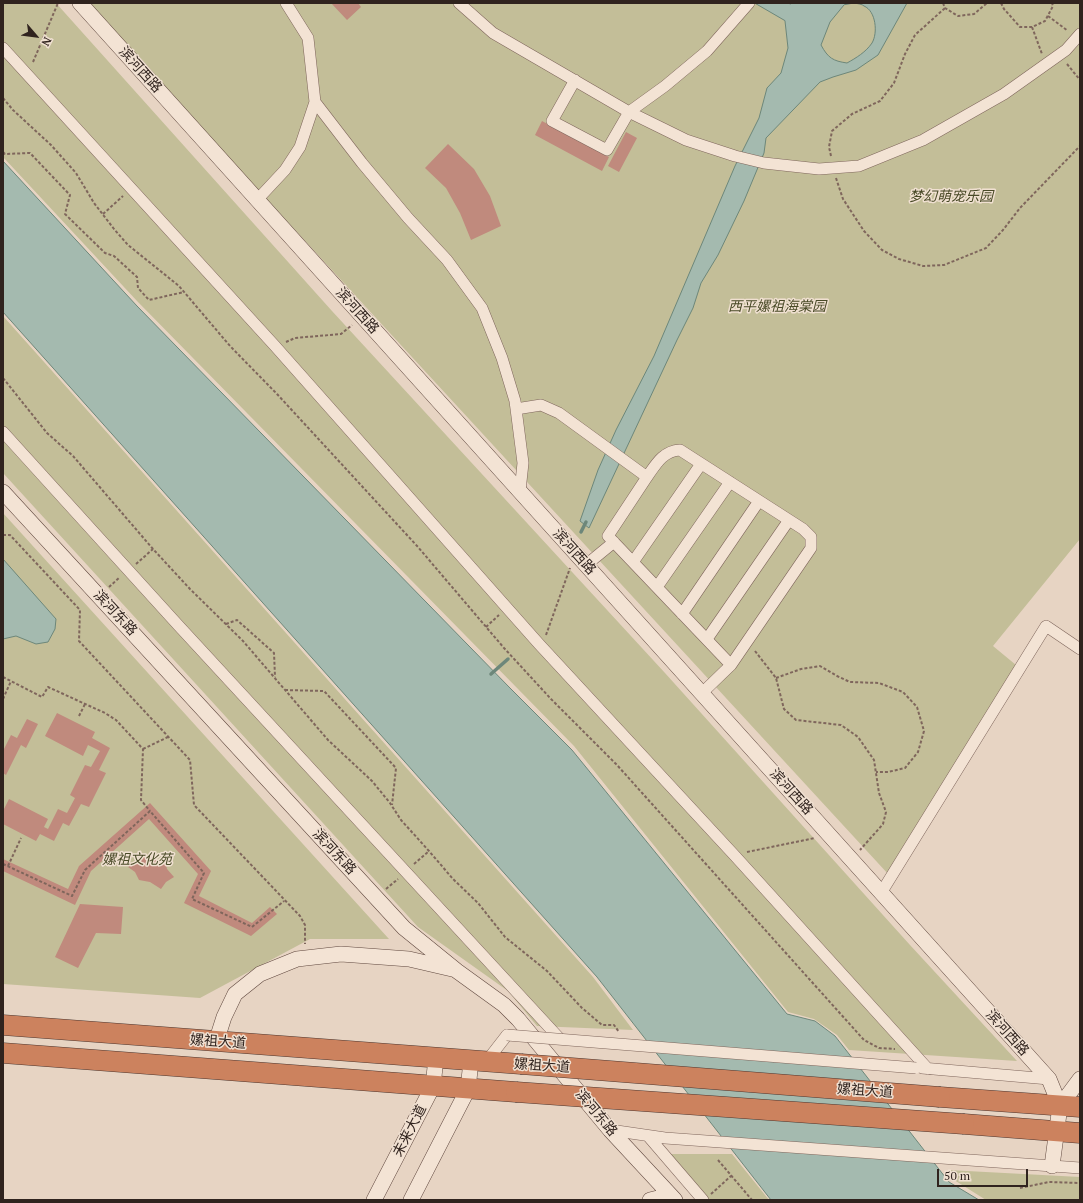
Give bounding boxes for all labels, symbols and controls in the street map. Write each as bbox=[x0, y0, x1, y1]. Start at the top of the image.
north arrow bbox=[16, 16, 56, 56]
text: N bbox=[38, 35, 55, 49]
street label: 滨河西路 bbox=[115, 44, 165, 96]
park label: 梦幻萌宠乐园 bbox=[909, 189, 993, 205]
street label: 滨河西路 bbox=[332, 285, 382, 337]
park label: 西平嫘祖海棠园 bbox=[728, 299, 826, 315]
street label: 滨河西路 bbox=[549, 526, 599, 578]
street label: 滨河东路 bbox=[90, 587, 140, 639]
street label: 滨河西路 bbox=[766, 766, 816, 818]
street label: 滨河东路 bbox=[309, 826, 359, 878]
park label: 嫘祖文化苑 bbox=[102, 852, 172, 868]
street label: 滨河西路 bbox=[982, 1007, 1032, 1059]
street label: 嫘祖大道 bbox=[189, 1032, 247, 1052]
street label: 嫘祖大道 bbox=[513, 1056, 571, 1076]
street label: 嫘祖大道 bbox=[836, 1081, 894, 1101]
street label: 滨河东路 bbox=[572, 1086, 620, 1140]
street label: 未来大道 bbox=[390, 1102, 430, 1160]
scale bar bbox=[939, 1161, 1030, 1187]
text: 50 m bbox=[944, 1168, 970, 1183]

